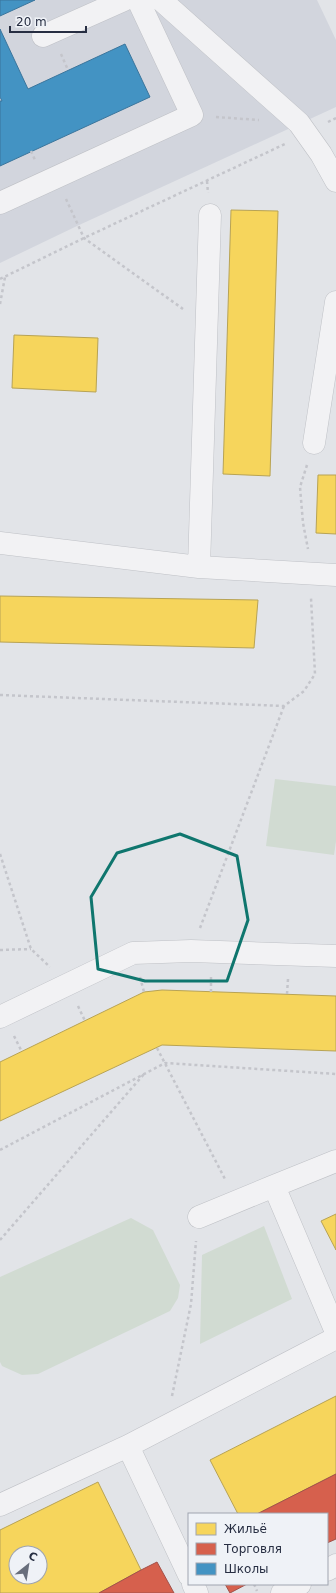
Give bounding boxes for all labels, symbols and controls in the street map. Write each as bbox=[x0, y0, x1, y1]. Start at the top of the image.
scale bar bbox=[10, 8, 86, 34]
text: 20 m bbox=[16, 15, 47, 29]
legend bbox=[188, 1513, 328, 1585]
text: Жильё bbox=[224, 1522, 267, 1536]
text: Торговля bbox=[223, 1542, 282, 1556]
north arrow bbox=[8, 1545, 48, 1585]
text: С bbox=[26, 1549, 39, 1564]
text: Школы bbox=[224, 1562, 269, 1576]

